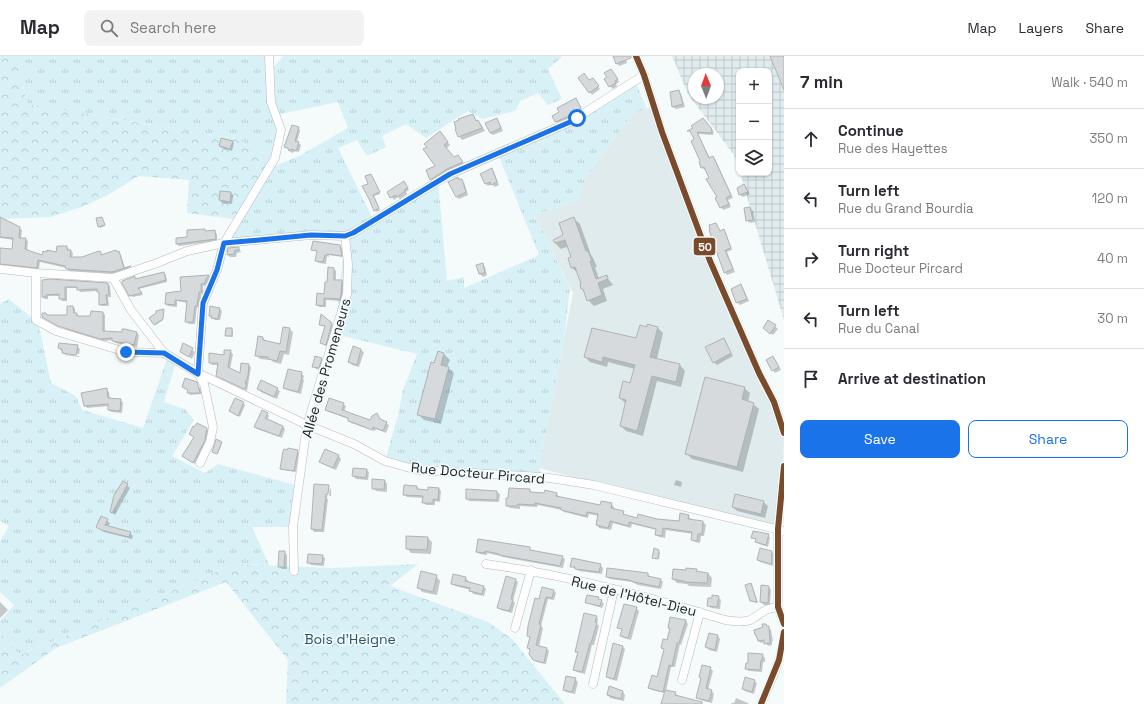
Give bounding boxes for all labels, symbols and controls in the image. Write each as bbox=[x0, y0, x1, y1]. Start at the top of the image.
search box bbox=[84, 10, 364, 46]
text: Map bbox=[20, 15, 60, 40]
icon: search bbox=[98, 17, 120, 39]
text: Search here bbox=[130, 18, 216, 37]
text: Map bbox=[967, 19, 997, 37]
text: Layers bbox=[1019, 19, 1063, 37]
text: Share bbox=[1085, 19, 1124, 37]
north arrow bbox=[688, 68, 724, 104]
map controls bbox=[736, 68, 772, 176]
button: + bbox=[736, 68, 772, 104]
text: 7 min bbox=[800, 71, 843, 93]
text: Walk · 540 m bbox=[1051, 74, 1128, 91]
button: − bbox=[736, 104, 772, 140]
route start bbox=[568, 109, 586, 127]
text: Continue bbox=[838, 121, 904, 140]
icon: ahead bbox=[800, 128, 822, 150]
text: 350 m bbox=[1090, 130, 1128, 147]
button: layers bbox=[736, 140, 772, 176]
text: Rue des Hayettes bbox=[838, 140, 948, 157]
text: Turn left bbox=[838, 181, 900, 200]
icon: left bbox=[800, 188, 822, 210]
text: 120 m bbox=[1092, 190, 1128, 207]
text: Rue du Grand Bourdia bbox=[838, 200, 974, 217]
line badge: 50 bbox=[693, 237, 716, 256]
text: 50 bbox=[698, 240, 712, 254]
text: Turn right bbox=[838, 241, 909, 260]
icon: right bbox=[800, 248, 822, 270]
text: 40 m bbox=[1097, 250, 1128, 267]
text: Rue Docteur Pircard bbox=[838, 260, 963, 277]
street label: Allée des Promeneurs bbox=[297, 296, 355, 440]
text: Turn left bbox=[838, 301, 900, 320]
icon: left bbox=[800, 308, 822, 330]
text: 30 m bbox=[1097, 310, 1128, 327]
text: Rue du Canal bbox=[838, 320, 919, 337]
route end bbox=[117, 343, 135, 361]
icon: arrive bbox=[800, 368, 822, 390]
text: Arrive at destination bbox=[838, 369, 986, 388]
button: Save bbox=[800, 420, 960, 458]
button: Share bbox=[968, 420, 1128, 458]
street label: Rue Docteur Pircard bbox=[410, 458, 546, 488]
street label: Rue de l’Hôtel-Dieu bbox=[569, 572, 699, 620]
park label: Bois d'Heigne bbox=[304, 630, 396, 648]

